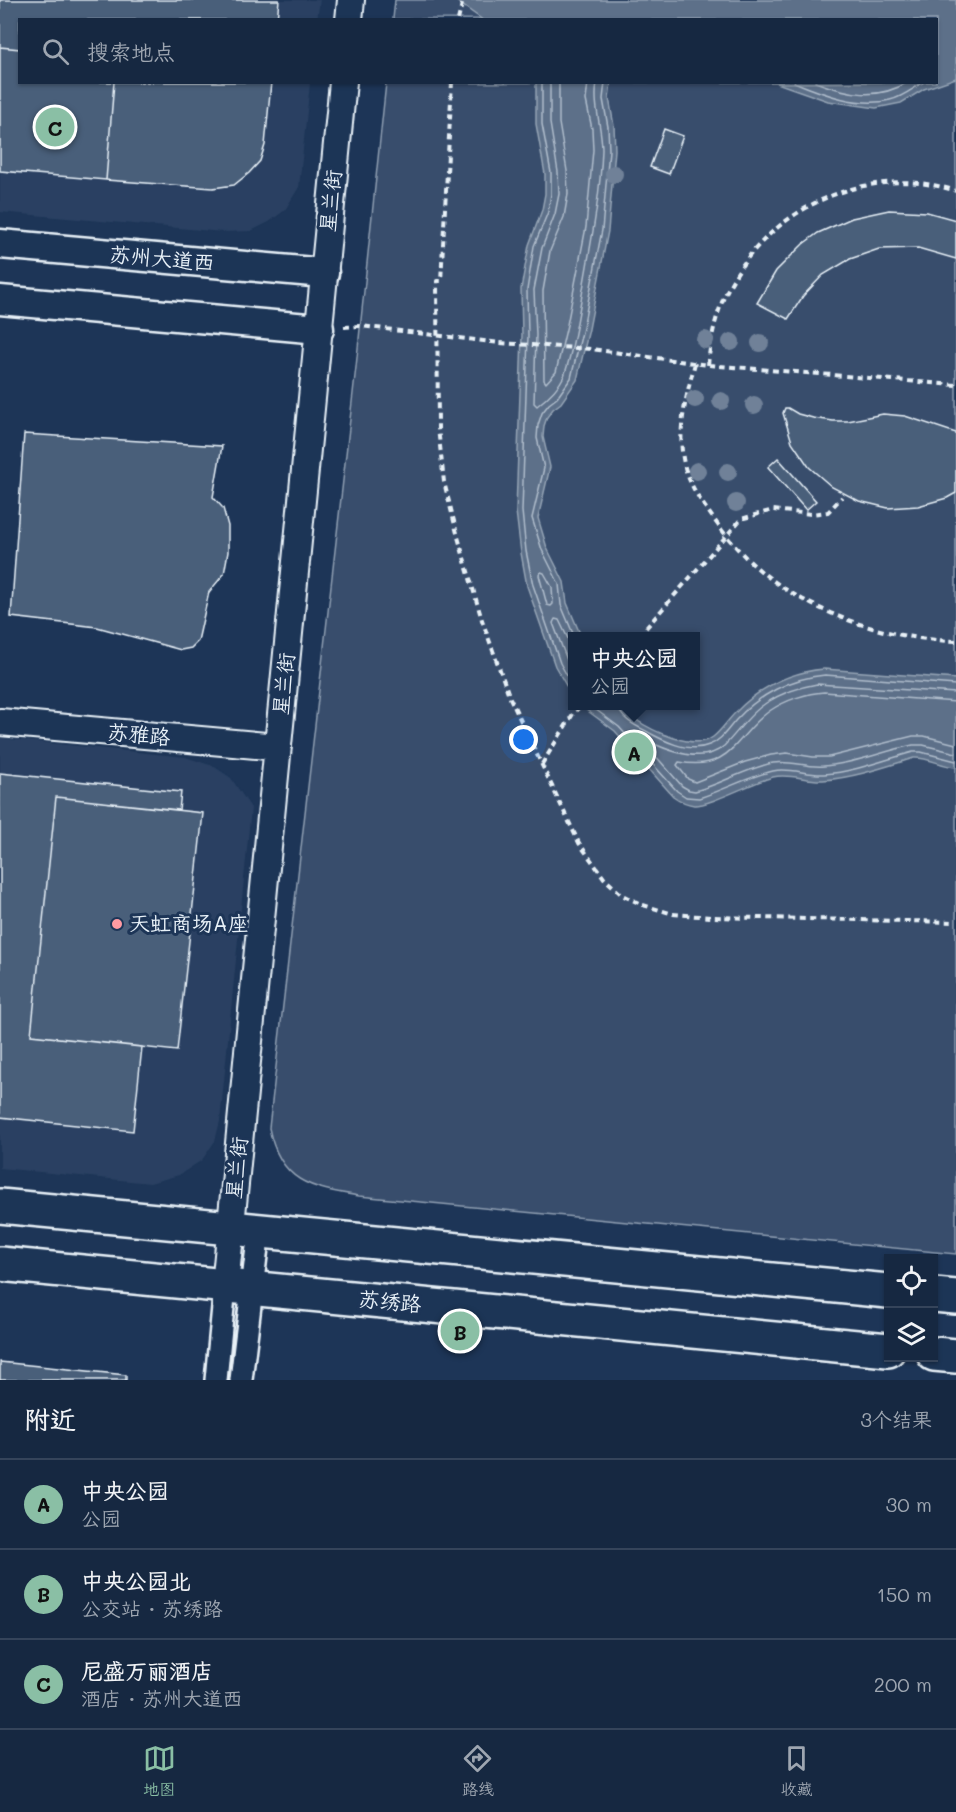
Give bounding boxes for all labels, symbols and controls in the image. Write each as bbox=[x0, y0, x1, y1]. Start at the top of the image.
search box bbox=[18, 18, 938, 84]
icon: search bbox=[39, 35, 72, 68]
text: 搜索地点 bbox=[87, 37, 175, 66]
pin: C bbox=[36, 104, 74, 150]
street label: 星兰街 bbox=[313, 168, 346, 234]
street label: 苏州大道西 bbox=[109, 239, 216, 276]
popup bbox=[568, 632, 700, 710]
text: 中央公园 bbox=[590, 643, 678, 672]
street label: 星兰街 bbox=[266, 651, 299, 717]
text: 公园 bbox=[590, 672, 630, 698]
street label: 苏雅路 bbox=[107, 717, 172, 750]
your location bbox=[509, 725, 538, 754]
pin: A bbox=[614, 730, 654, 774]
place label: 天虹商场A座 bbox=[129, 909, 249, 936]
marker: 天虹商场A座 bbox=[110, 917, 124, 931]
street label: 星兰街 bbox=[219, 1135, 252, 1201]
map controls bbox=[884, 1254, 938, 1362]
button: locate bbox=[884, 1254, 938, 1308]
street label: 苏绣路 bbox=[358, 1284, 423, 1317]
pin: B bbox=[440, 1308, 480, 1354]
button: layers bbox=[884, 1308, 938, 1362]
text: 附近 bbox=[24, 1402, 76, 1436]
text: 3个结果 bbox=[860, 1406, 932, 1432]
text: 中央公园 bbox=[81, 1476, 169, 1505]
text: A bbox=[37, 1491, 50, 1517]
text: 30 m bbox=[886, 1491, 932, 1517]
text: 公园 bbox=[81, 1505, 121, 1531]
text: 中央公园北 bbox=[81, 1566, 191, 1595]
text: B bbox=[37, 1581, 50, 1607]
text: 150 m bbox=[877, 1581, 932, 1607]
text: 公交站 · 苏绣路 bbox=[81, 1595, 223, 1621]
text: 尼盛万丽酒店 bbox=[81, 1656, 213, 1685]
text: C bbox=[36, 1671, 51, 1697]
text: 200 m bbox=[874, 1671, 932, 1697]
text: 酒店 · 苏州大道西 bbox=[81, 1685, 243, 1711]
tab: 地图 bbox=[143, 1742, 176, 1800]
tab: 路线 bbox=[461, 1742, 494, 1800]
tab: 收藏 bbox=[780, 1742, 813, 1800]

